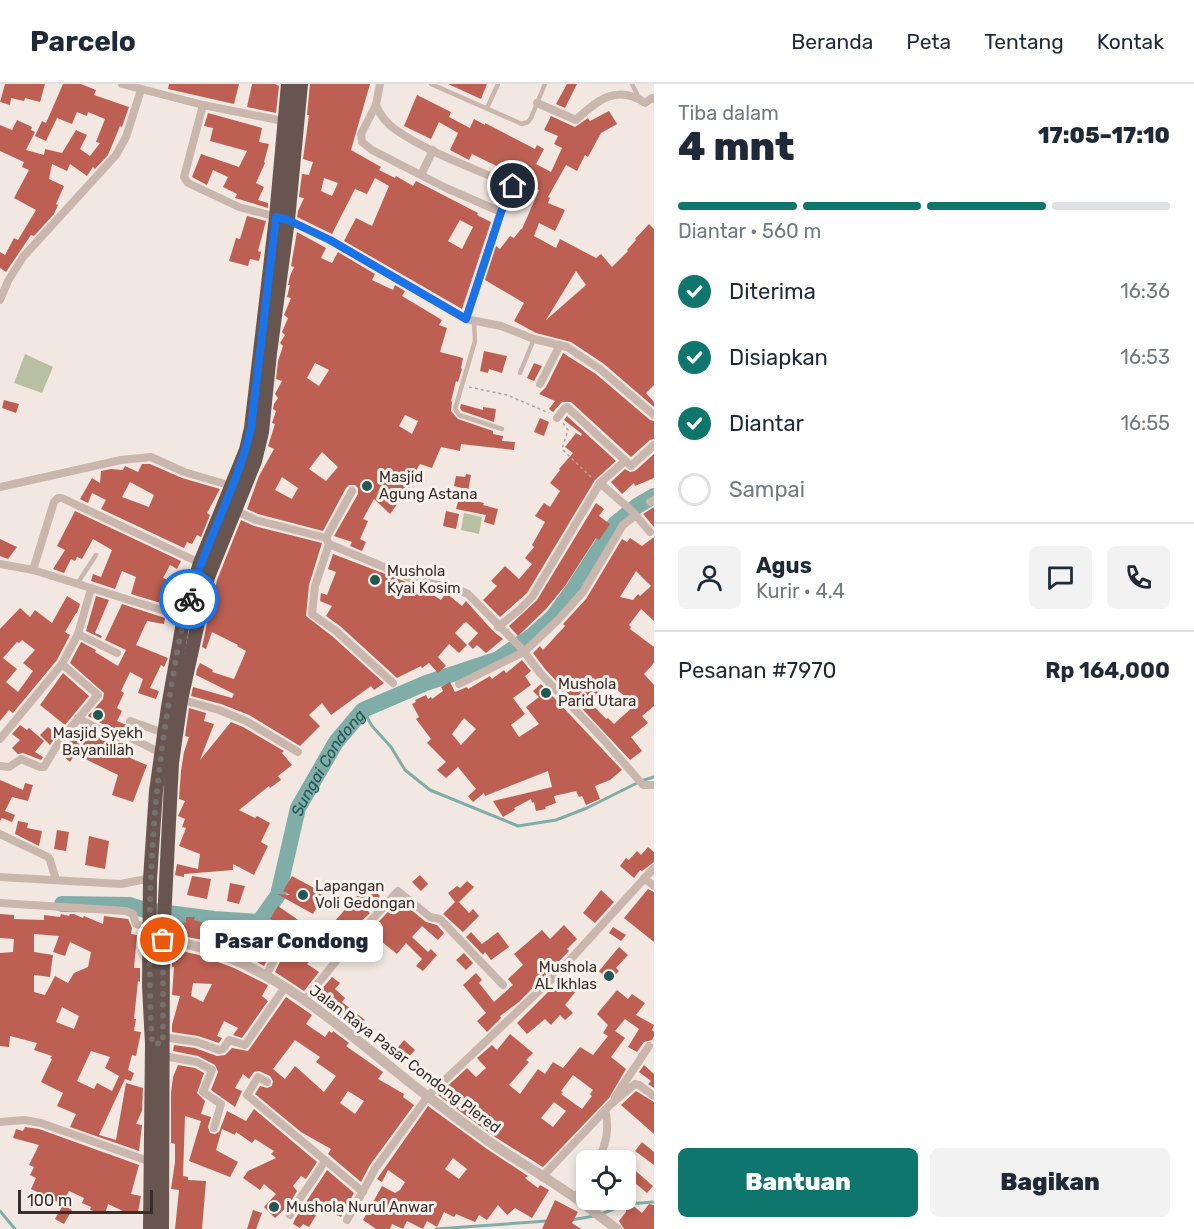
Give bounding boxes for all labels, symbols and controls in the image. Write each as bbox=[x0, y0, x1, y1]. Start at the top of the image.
text: Parcelo bbox=[30, 25, 136, 58]
text: Beranda bbox=[791, 29, 873, 54]
text: Peta bbox=[906, 29, 951, 54]
text: Tentang bbox=[984, 29, 1064, 54]
text: Kontak bbox=[1097, 29, 1164, 54]
text: Tiba dalam bbox=[678, 101, 779, 125]
text: 17:05–17:10 bbox=[1038, 122, 1170, 149]
text: 4 mnt bbox=[678, 124, 795, 170]
pin bbox=[487, 160, 538, 211]
icon: home bbox=[496, 169, 529, 202]
text: Diantar · 560 m bbox=[678, 219, 821, 243]
icon: check bbox=[678, 275, 711, 308]
text: Diterima bbox=[729, 278, 816, 305]
text: 16:36 bbox=[1120, 279, 1170, 303]
icon: check bbox=[678, 341, 711, 374]
text: Disiapkan bbox=[729, 344, 828, 371]
text: 16:53 bbox=[1120, 345, 1170, 369]
icon: check bbox=[678, 407, 711, 440]
text: Diantar bbox=[729, 410, 804, 437]
text: 16:55 bbox=[1121, 411, 1170, 435]
place label: Masjid Agung Astana bbox=[379, 468, 477, 503]
text: Sampai bbox=[729, 476, 805, 503]
marker: Masjid Agung Astana bbox=[360, 479, 374, 493]
button: person bbox=[678, 546, 741, 609]
button: chat bbox=[1029, 546, 1092, 609]
button: phone bbox=[1107, 546, 1170, 609]
text: Agus bbox=[756, 552, 812, 579]
place label: Mushola Kyai Kosim bbox=[387, 562, 461, 597]
courier bbox=[159, 569, 219, 629]
marker: Mushola Kyai Kosim bbox=[368, 573, 382, 587]
text: Kurir · 4.4 bbox=[756, 579, 845, 603]
icon: bike bbox=[173, 583, 206, 616]
text: Pesanan #7970 bbox=[678, 657, 836, 684]
text: Rp 164,000 bbox=[1045, 657, 1170, 684]
place label: Mushola Parid Utara bbox=[558, 675, 636, 710]
marker: Mushola Parid Utara bbox=[539, 686, 553, 700]
water label: Sungai Condong bbox=[288, 705, 370, 818]
marker: Masjid Syekh Bayanillah bbox=[91, 708, 105, 722]
place label: Masjid Syekh Bayanillah bbox=[53, 724, 143, 759]
place label: Lapangan Voli Gedongan bbox=[315, 877, 415, 912]
marker: Lapangan Voli Gedongan bbox=[296, 888, 310, 902]
pin bbox=[137, 914, 188, 965]
callout: Pasar Condong bbox=[199, 919, 382, 961]
icon: bag bbox=[146, 923, 179, 956]
text: Pasar Condong bbox=[214, 929, 369, 953]
place label: Mushola AL Ikhlas bbox=[535, 958, 597, 993]
marker: Mushola AL Ikhlas bbox=[602, 969, 616, 983]
street label: Jalan Raya Pasar Condong Plered bbox=[306, 981, 504, 1137]
button: Bantuan bbox=[678, 1148, 918, 1217]
button: Bagikan bbox=[930, 1148, 1170, 1217]
map controls bbox=[576, 1150, 636, 1210]
button: locate bbox=[576, 1150, 636, 1210]
scale bar bbox=[18, 1187, 153, 1214]
text: 100 m bbox=[27, 1191, 72, 1210]
place label: Mushola Nurul Anwar bbox=[286, 1198, 434, 1216]
marker: Mushola Nurul Anwar bbox=[267, 1200, 281, 1214]

